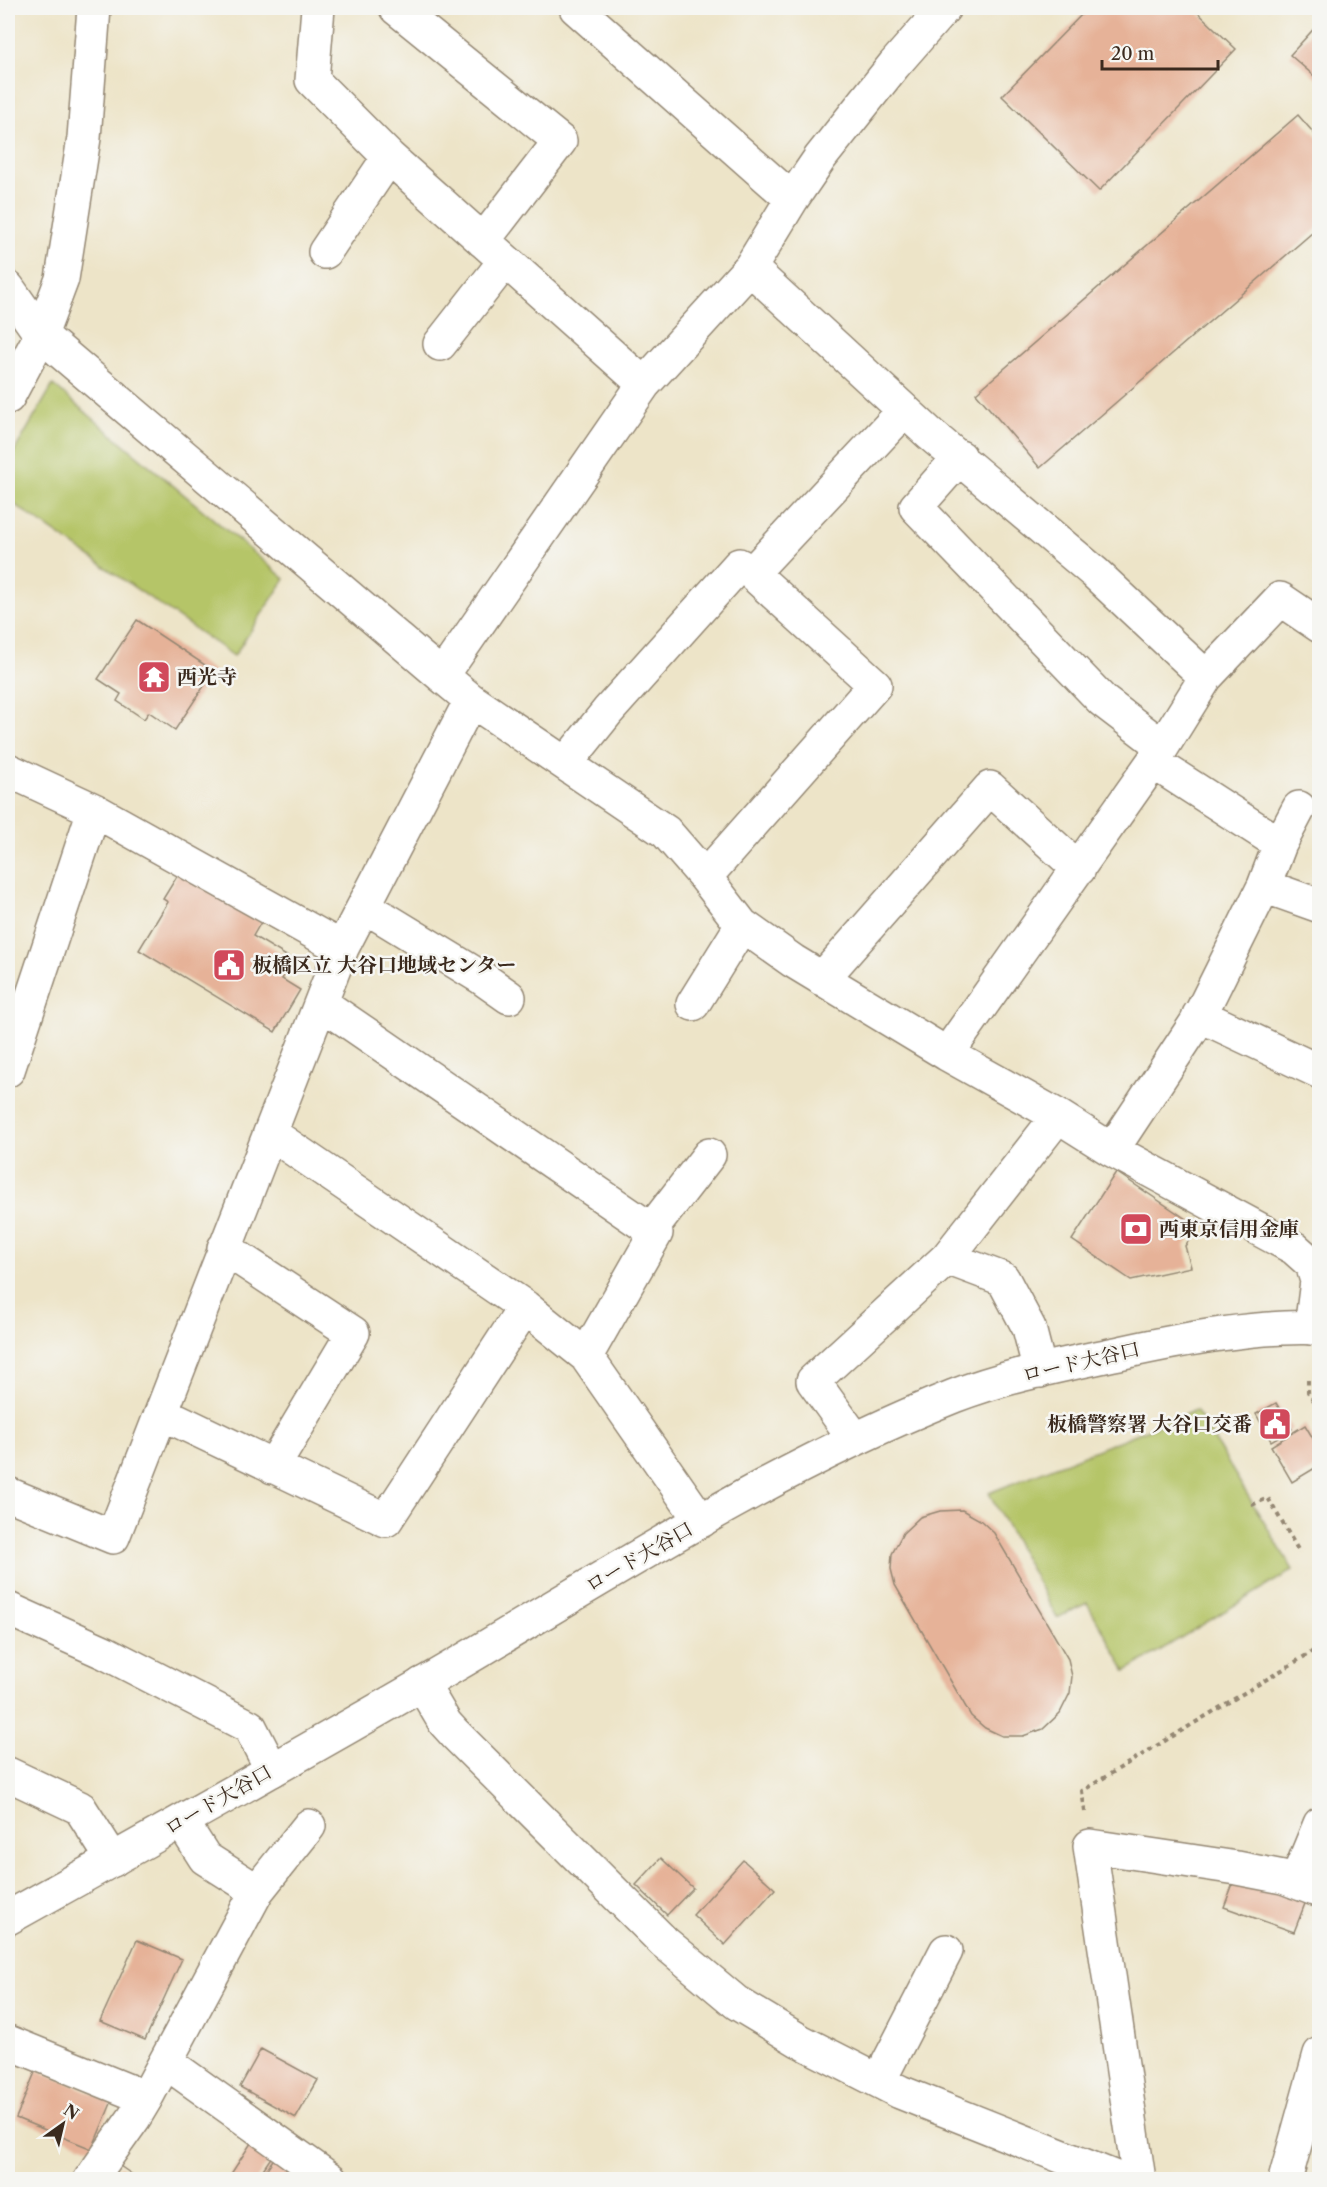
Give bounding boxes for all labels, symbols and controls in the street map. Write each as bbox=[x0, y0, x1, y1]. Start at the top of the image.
scale bar bbox=[1102, 33, 1218, 71]
text: 20 m bbox=[1111, 43, 1155, 65]
temple icon: 西光寺 bbox=[136, 659, 172, 695]
place label: 西光寺 bbox=[177, 665, 237, 689]
public building icon: 板橋区立 大谷口地域センター bbox=[211, 947, 247, 983]
place label: 板橋区立 大谷口地域センター bbox=[252, 953, 516, 977]
bank icon: 西東京信用金庫 bbox=[1118, 1211, 1154, 1247]
place label: 西東京信用金庫 bbox=[1159, 1217, 1299, 1241]
street label: ロード大谷口 bbox=[1020, 1337, 1142, 1387]
public building icon: 板橋警察署 大谷口交番 bbox=[1257, 1406, 1293, 1442]
place label: 板橋警察署 大谷口交番 bbox=[1047, 1412, 1252, 1436]
street label: ロード大谷口 bbox=[581, 1517, 697, 1597]
street label: ロード大谷口 bbox=[160, 1760, 276, 1840]
north arrow bbox=[33, 2094, 93, 2154]
text: N bbox=[60, 2099, 83, 2124]

